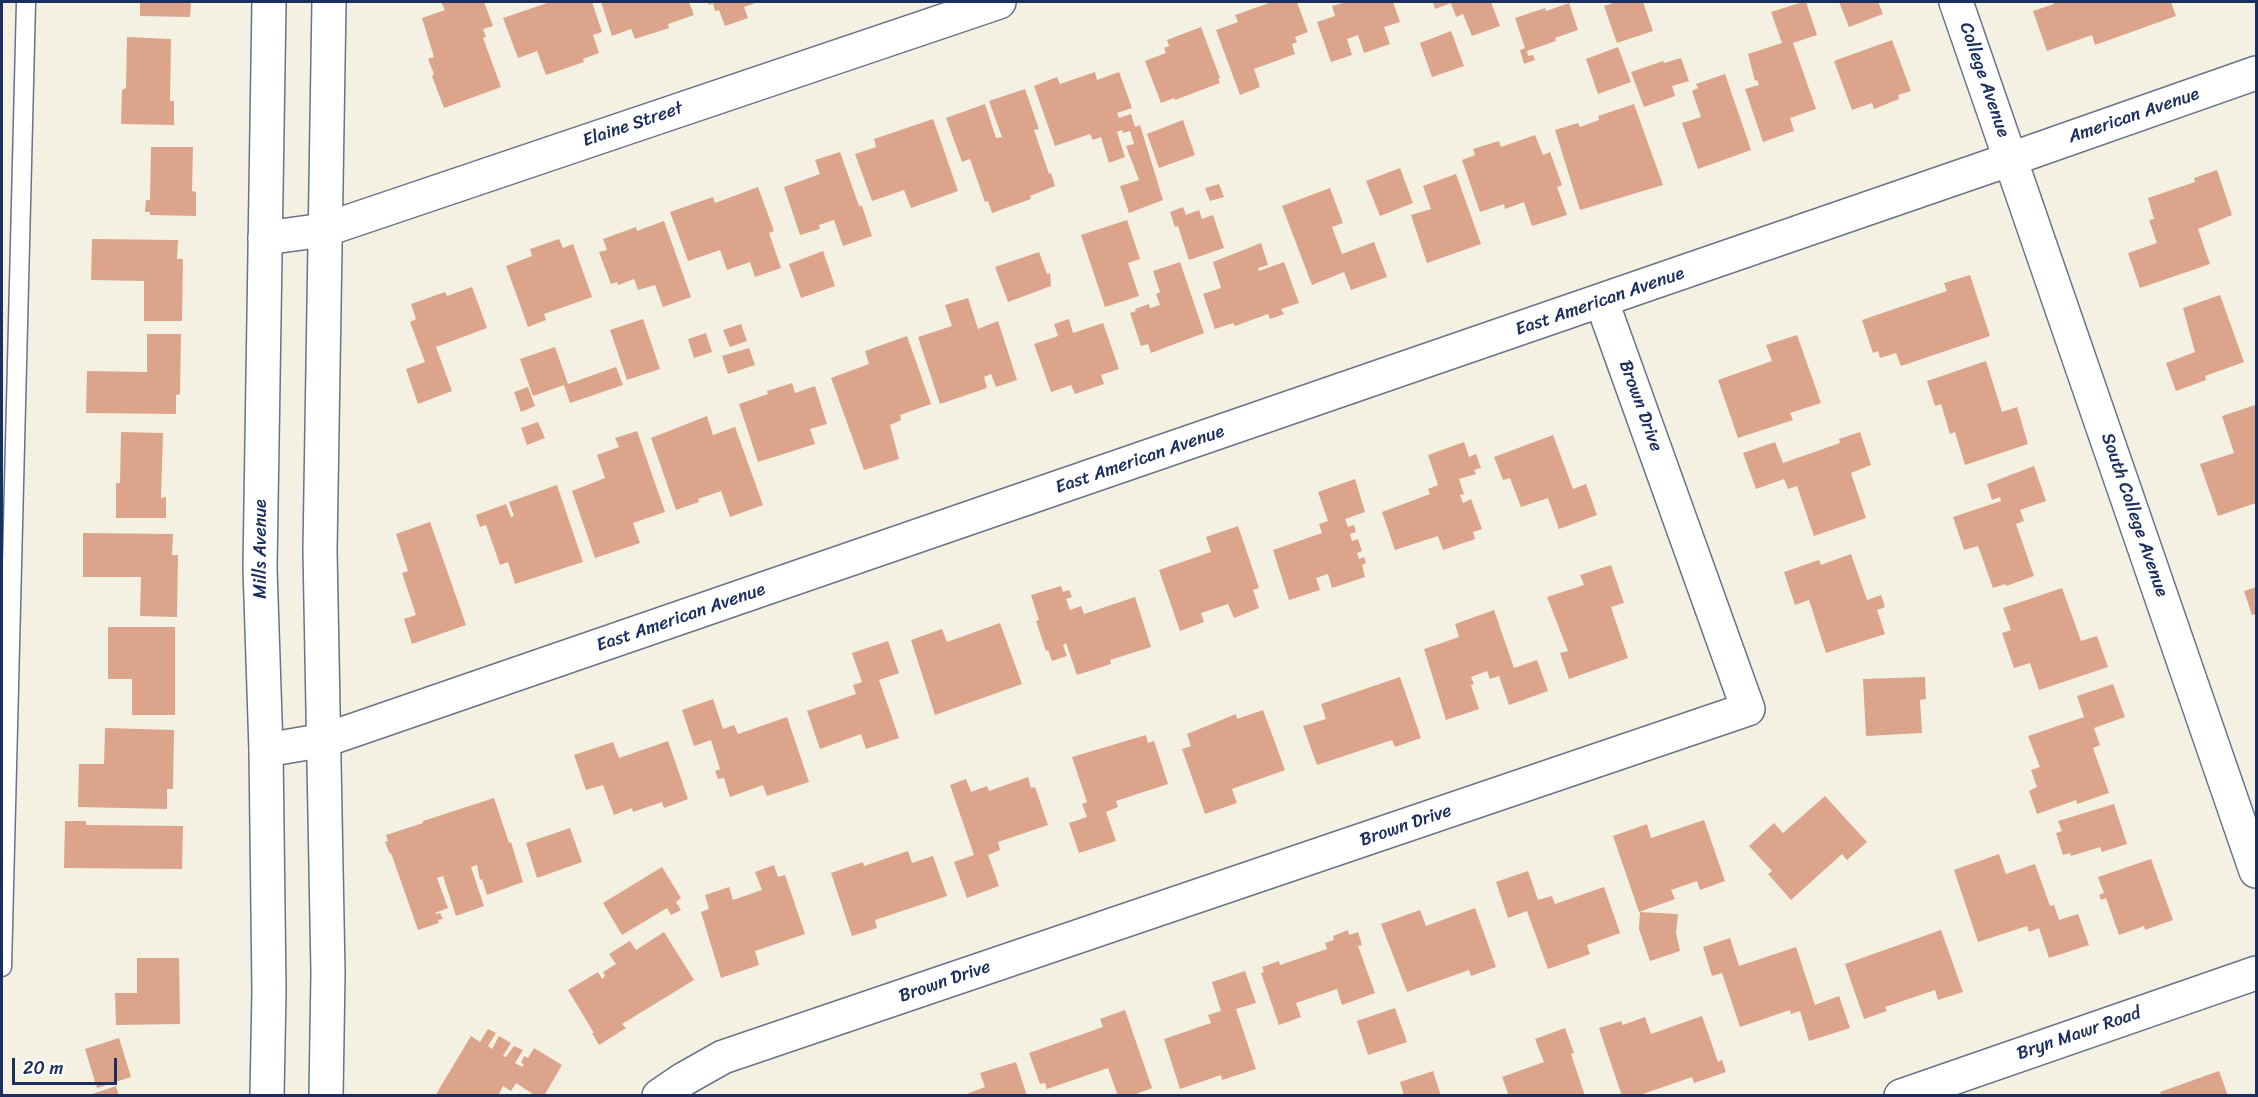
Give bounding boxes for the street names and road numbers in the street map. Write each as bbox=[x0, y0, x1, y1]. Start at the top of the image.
street label: College Avenue bbox=[1954, 20, 2014, 140]
street label: American Avenue bbox=[2066, 83, 2202, 149]
street label: Elaine Street bbox=[580, 98, 686, 152]
street label: East American Avenue bbox=[1513, 263, 1687, 341]
street label: Brown Drive bbox=[1614, 357, 1666, 455]
street label: East American Avenue bbox=[1053, 421, 1227, 499]
street label: South College Avenue bbox=[2096, 430, 2172, 600]
street label: Mills Avenue bbox=[250, 499, 272, 599]
street label: East American Avenue bbox=[594, 579, 768, 657]
street label: Brown Drive bbox=[1357, 800, 1455, 852]
street label: Brown Drive bbox=[896, 956, 994, 1008]
street label: Bryn Mawr Road bbox=[2014, 1003, 2144, 1065]

